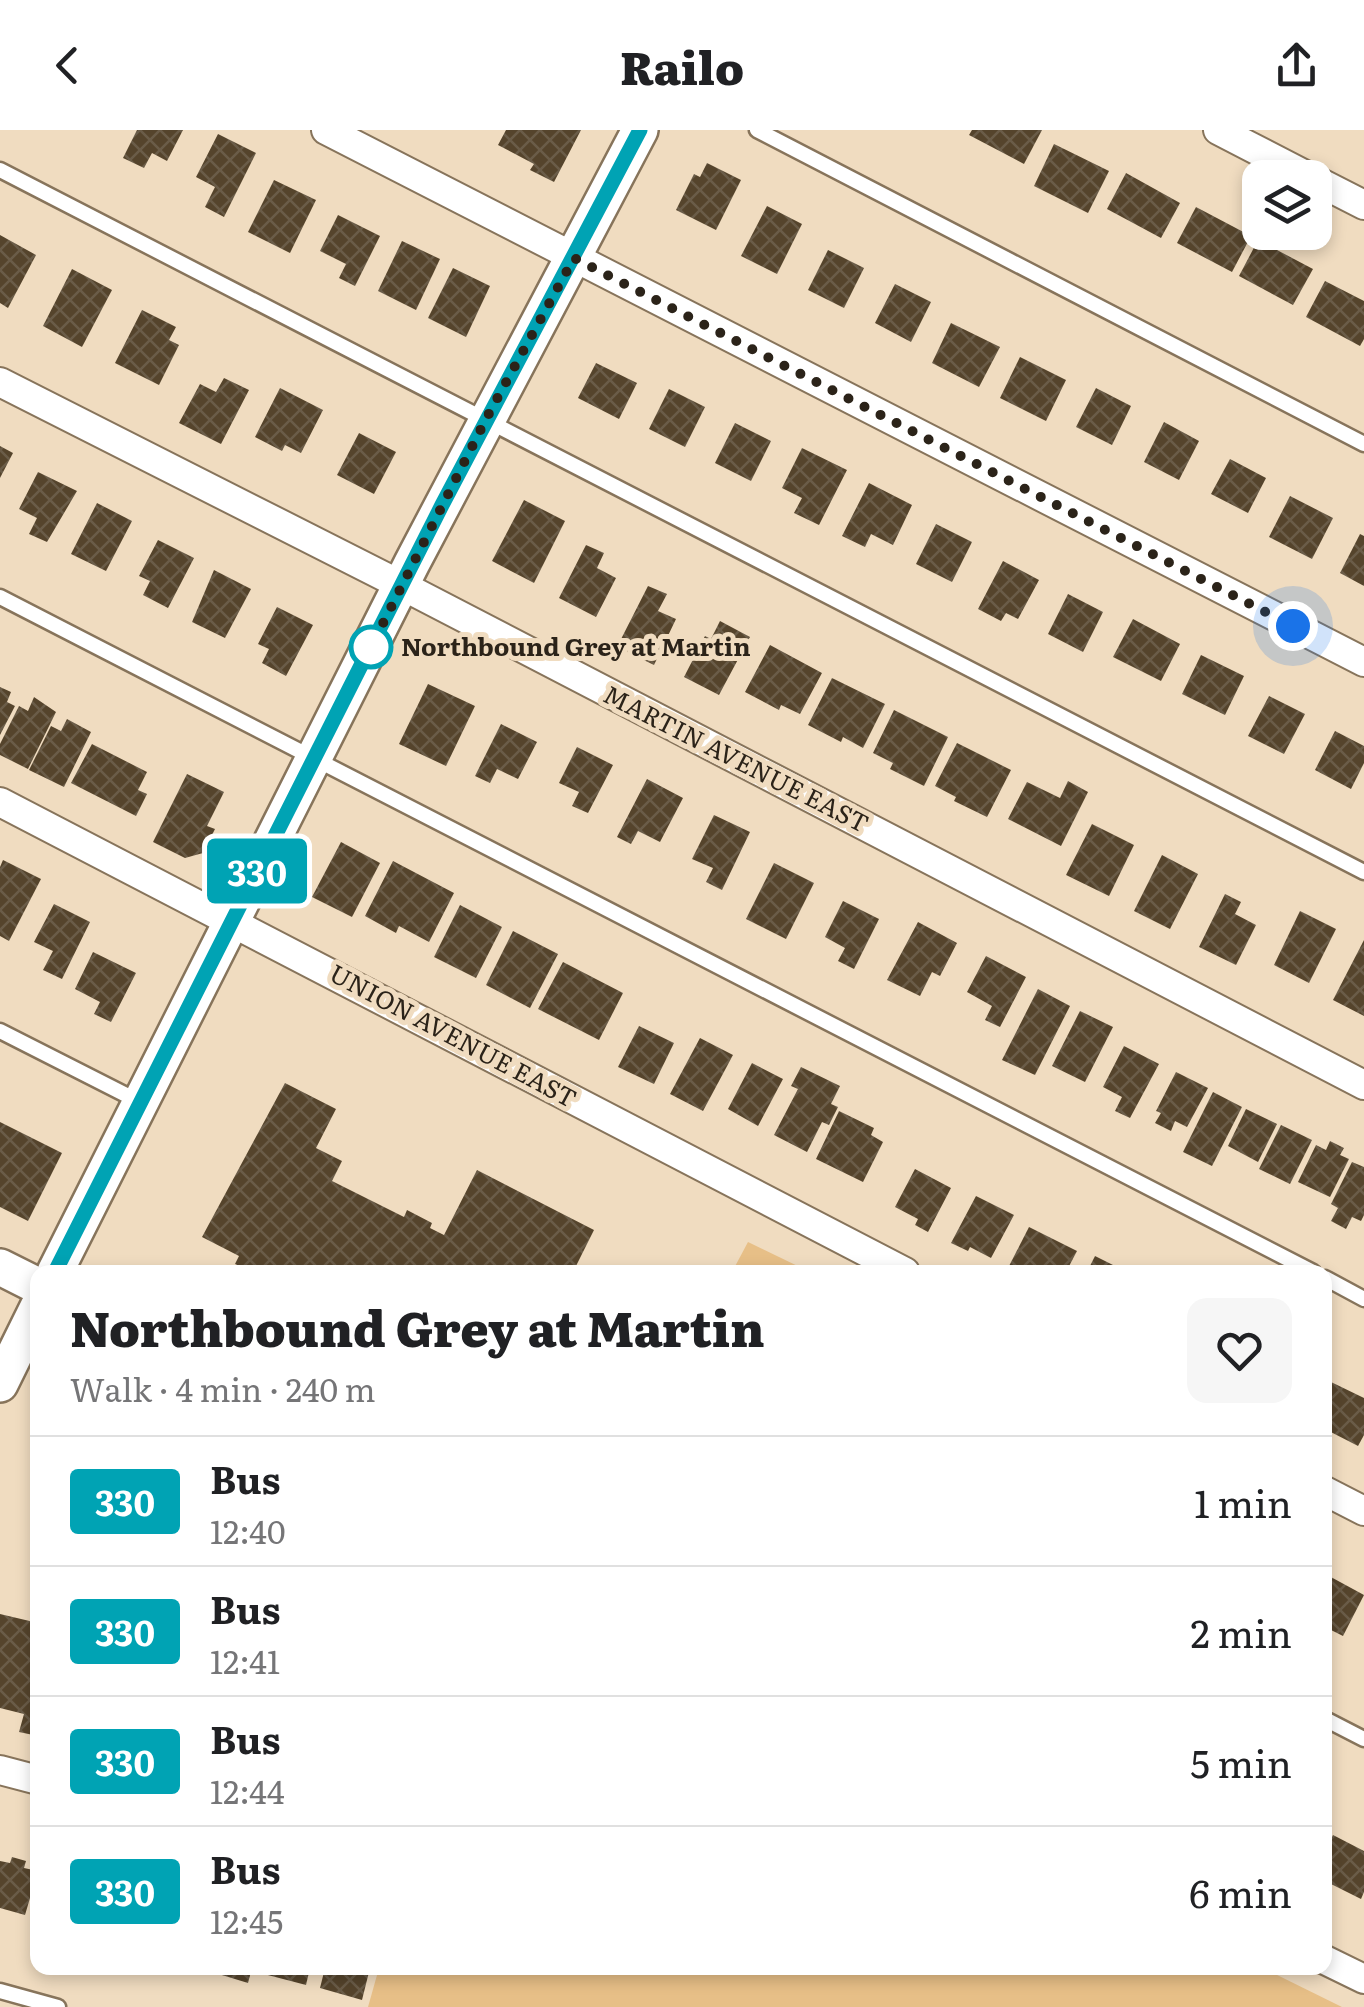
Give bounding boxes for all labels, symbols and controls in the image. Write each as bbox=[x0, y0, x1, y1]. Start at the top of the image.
text: Railo bbox=[620, 32, 744, 99]
icon: back bbox=[40, 38, 95, 93]
icon: share bbox=[1269, 38, 1324, 93]
map controls bbox=[1242, 160, 1332, 250]
button: layers bbox=[1242, 160, 1332, 250]
your location bbox=[1268, 601, 1318, 651]
marker: Northbound Grey at Martin bbox=[350, 626, 392, 668]
place label: Northbound Grey at Martin bbox=[401, 627, 751, 664]
street label: MARTIN AVENUE EAST bbox=[598, 675, 876, 841]
line badge: 330 bbox=[200, 838, 314, 904]
text: 330 bbox=[227, 845, 287, 897]
street label: UNION AVENUE EAST bbox=[323, 954, 584, 1116]
text: Northbound Grey at Martin bbox=[70, 1291, 765, 1362]
button: heart bbox=[1187, 1298, 1292, 1403]
text: Walk · 4 min · 240 m bbox=[70, 1364, 376, 1412]
text: Bus bbox=[210, 1449, 281, 1506]
text: 1 min bbox=[1194, 1473, 1292, 1530]
text: 330 bbox=[95, 1475, 155, 1527]
text: 12:40 bbox=[210, 1506, 285, 1554]
text: Bus bbox=[210, 1579, 281, 1636]
text: 2 min bbox=[1190, 1603, 1292, 1660]
text: 330 bbox=[95, 1605, 155, 1657]
text: 12:41 bbox=[210, 1636, 280, 1684]
text: Bus bbox=[210, 1709, 281, 1766]
text: 5 min bbox=[1190, 1733, 1292, 1790]
text: 330 bbox=[95, 1735, 155, 1787]
text: 12:44 bbox=[210, 1766, 285, 1814]
text: Bus bbox=[210, 1839, 281, 1896]
text: 6 min bbox=[1189, 1863, 1292, 1920]
text: 330 bbox=[95, 1865, 155, 1917]
text: 12:45 bbox=[210, 1896, 283, 1944]

